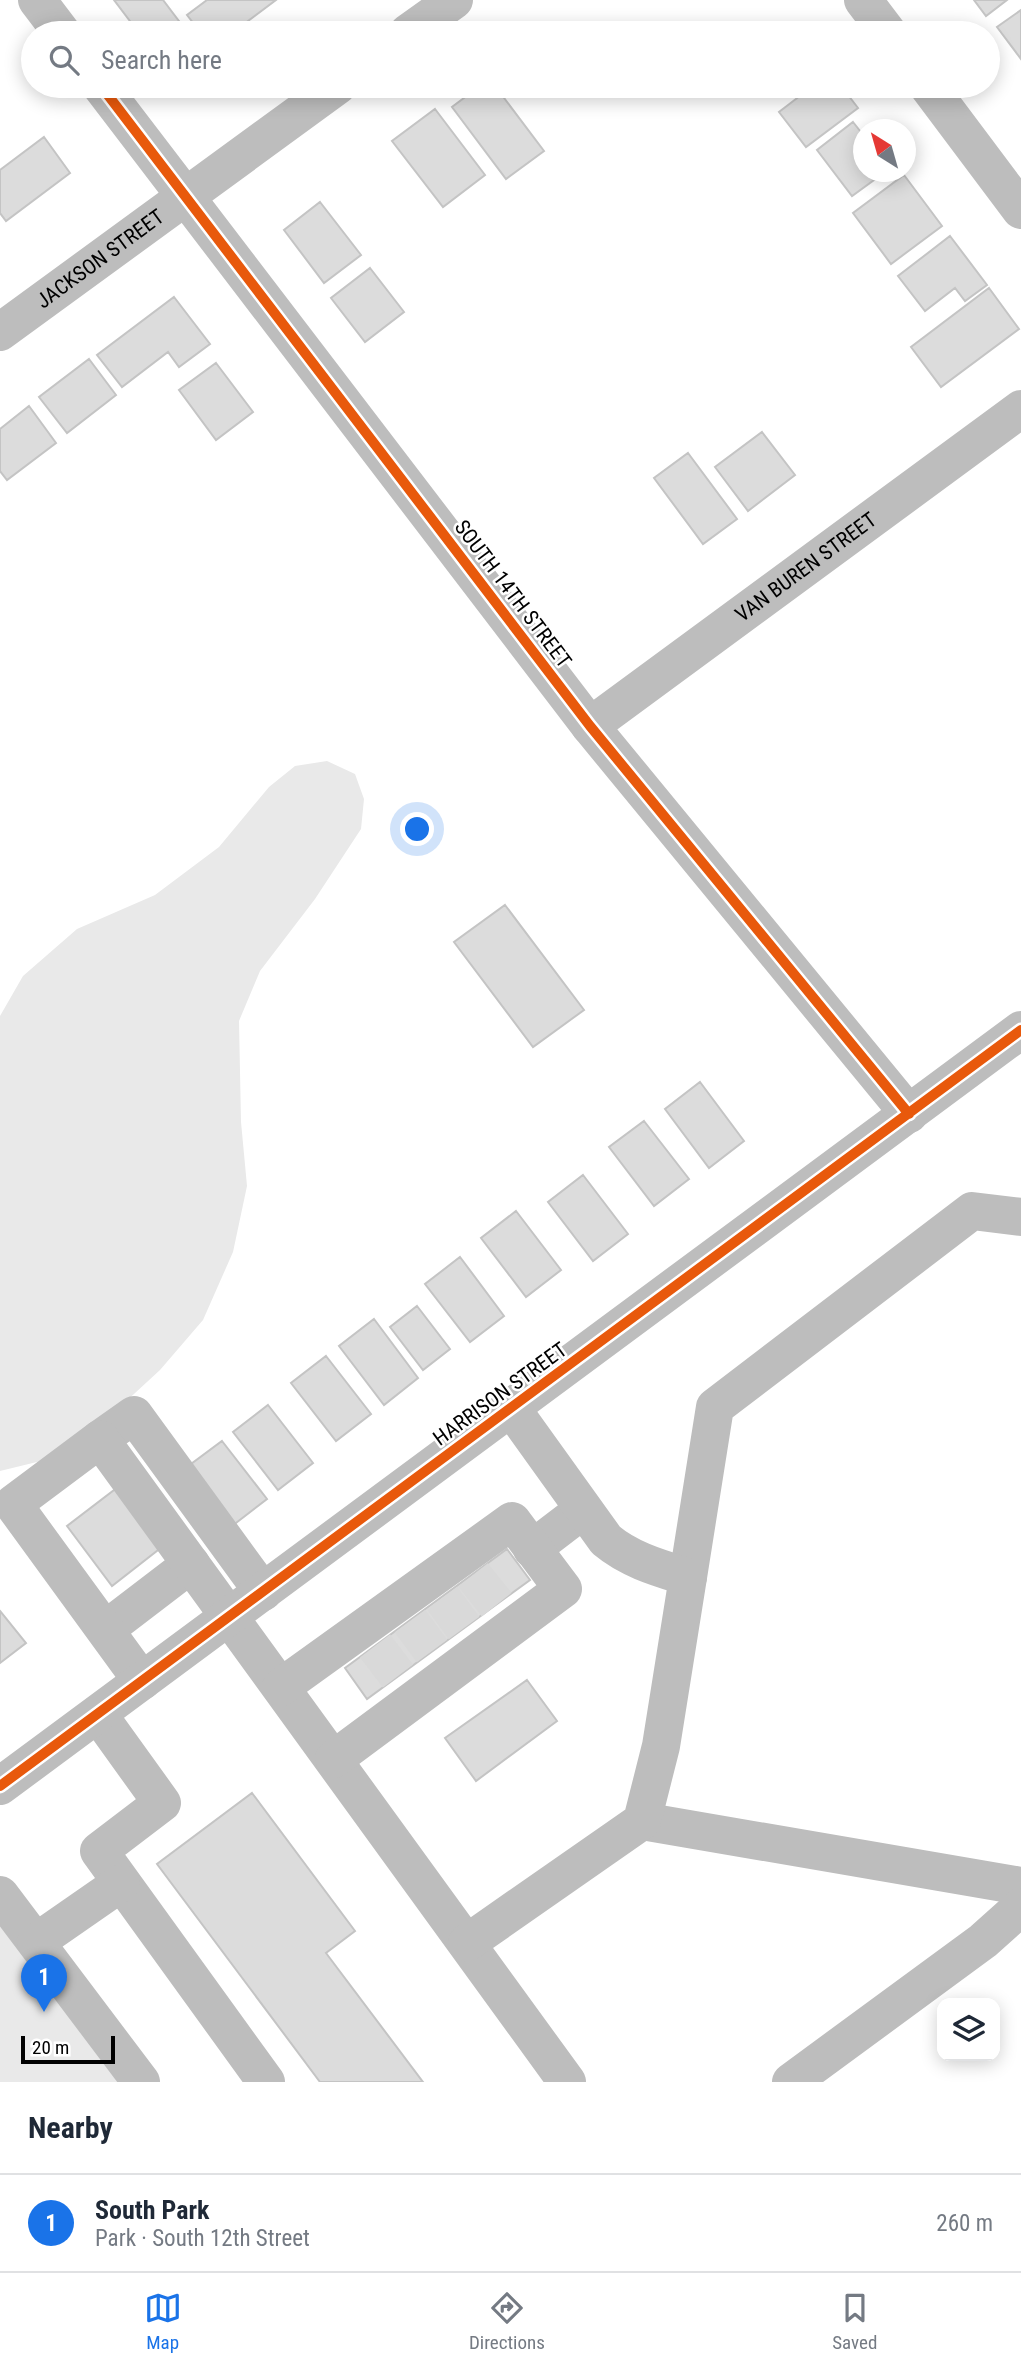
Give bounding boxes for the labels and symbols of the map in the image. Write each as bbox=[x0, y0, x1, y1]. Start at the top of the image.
north arrow bbox=[853, 119, 916, 182]
street label: JACKSON STREET bbox=[32, 204, 169, 313]
street label: VAN BUREN STREET bbox=[731, 508, 881, 627]
street label: SOUTH 14TH STREET bbox=[450, 515, 576, 673]
your location bbox=[400, 812, 434, 846]
street label: HARRISON STREET bbox=[429, 1337, 571, 1450]
pin: 1 bbox=[21, 1954, 67, 2012]
scale bar bbox=[21, 2033, 116, 2065]

